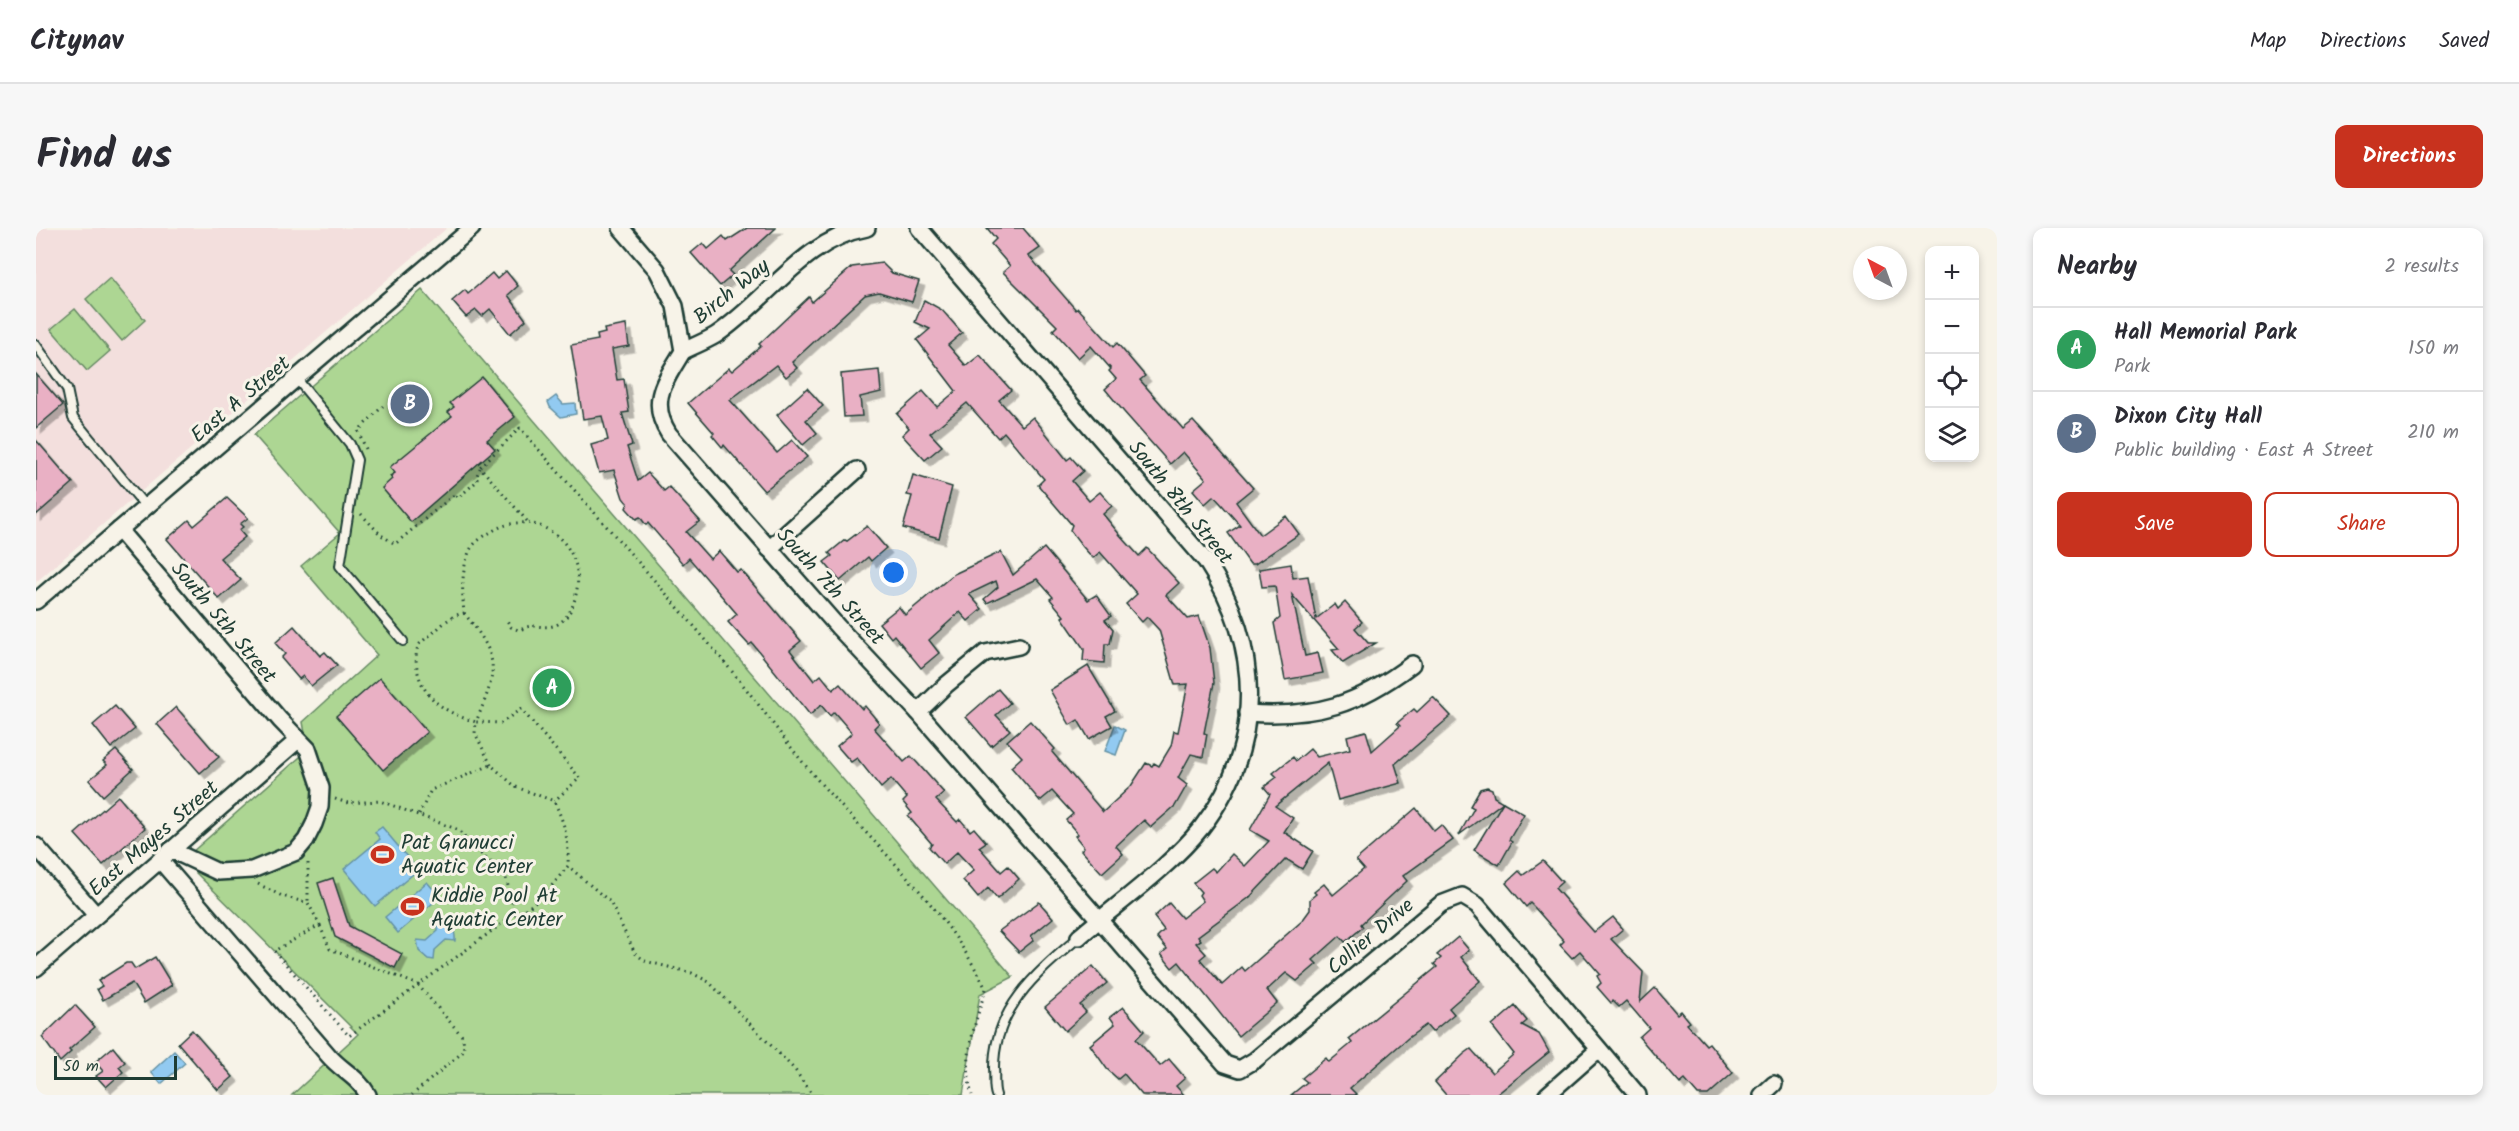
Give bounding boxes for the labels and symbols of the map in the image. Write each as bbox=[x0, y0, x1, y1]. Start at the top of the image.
north arrow bbox=[1853, 246, 1907, 300]
street label: Birch Way bbox=[686, 251, 778, 333]
street label: East A Street bbox=[184, 348, 299, 452]
pin: B bbox=[390, 382, 430, 426]
street label: South 8th Street bbox=[1119, 433, 1241, 573]
street label: South 7th Street bbox=[768, 520, 893, 654]
street label: South 5th Street bbox=[162, 555, 285, 692]
your location bbox=[879, 558, 908, 587]
pin: A bbox=[532, 666, 572, 710]
street label: East Mayes Street bbox=[81, 772, 227, 905]
place label: Pat Granucci Aquatic Center bbox=[401, 827, 533, 884]
sports icon: Pat Granucci Aquatic Center bbox=[370, 841, 396, 867]
place label: Kiddie Pool At Aquatic Center bbox=[431, 880, 563, 937]
street label: Collier Drive bbox=[1320, 890, 1423, 984]
sports icon: Kiddie Pool At Aquatic Center bbox=[400, 894, 426, 920]
scale bar bbox=[54, 1053, 177, 1080]

